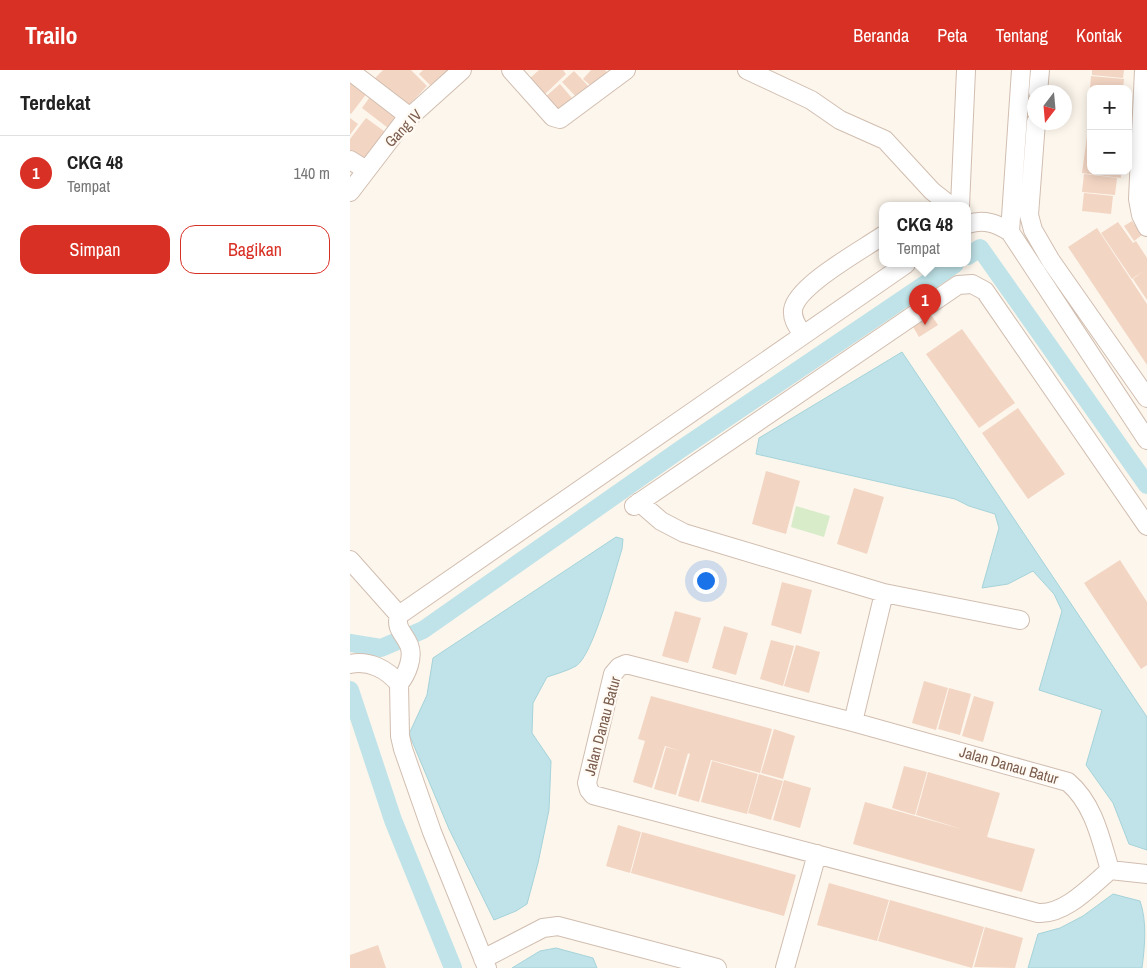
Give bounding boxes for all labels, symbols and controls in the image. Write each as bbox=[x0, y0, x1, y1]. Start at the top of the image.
text: Trailo bbox=[25, 19, 78, 51]
text: Beranda bbox=[853, 23, 909, 48]
text: Peta bbox=[937, 23, 968, 48]
text: Tentang bbox=[996, 23, 1048, 48]
text: Kontak bbox=[1076, 23, 1122, 48]
north arrow bbox=[1027, 85, 1072, 130]
map controls bbox=[1087, 85, 1132, 175]
button: + bbox=[1087, 85, 1132, 130]
text: Terdekat bbox=[20, 88, 91, 117]
street label: Gang IV bbox=[380, 104, 427, 152]
button: − bbox=[1087, 130, 1132, 175]
text: CKG 48 bbox=[67, 149, 123, 175]
text: 1 bbox=[32, 162, 40, 184]
text: 140 m bbox=[294, 162, 330, 184]
text: Tempat bbox=[67, 175, 110, 197]
popup bbox=[879, 202, 971, 267]
text: CKG 48 bbox=[897, 211, 953, 237]
button: Simpan bbox=[20, 225, 170, 274]
button: Bagikan bbox=[180, 225, 330, 274]
text: Tempat bbox=[897, 237, 940, 259]
pin: 1 bbox=[909, 284, 941, 325]
your location bbox=[693, 568, 719, 594]
street label: Jalan Danau Batur bbox=[579, 674, 625, 778]
street label: Jalan Danau Batur bbox=[957, 741, 1061, 789]

